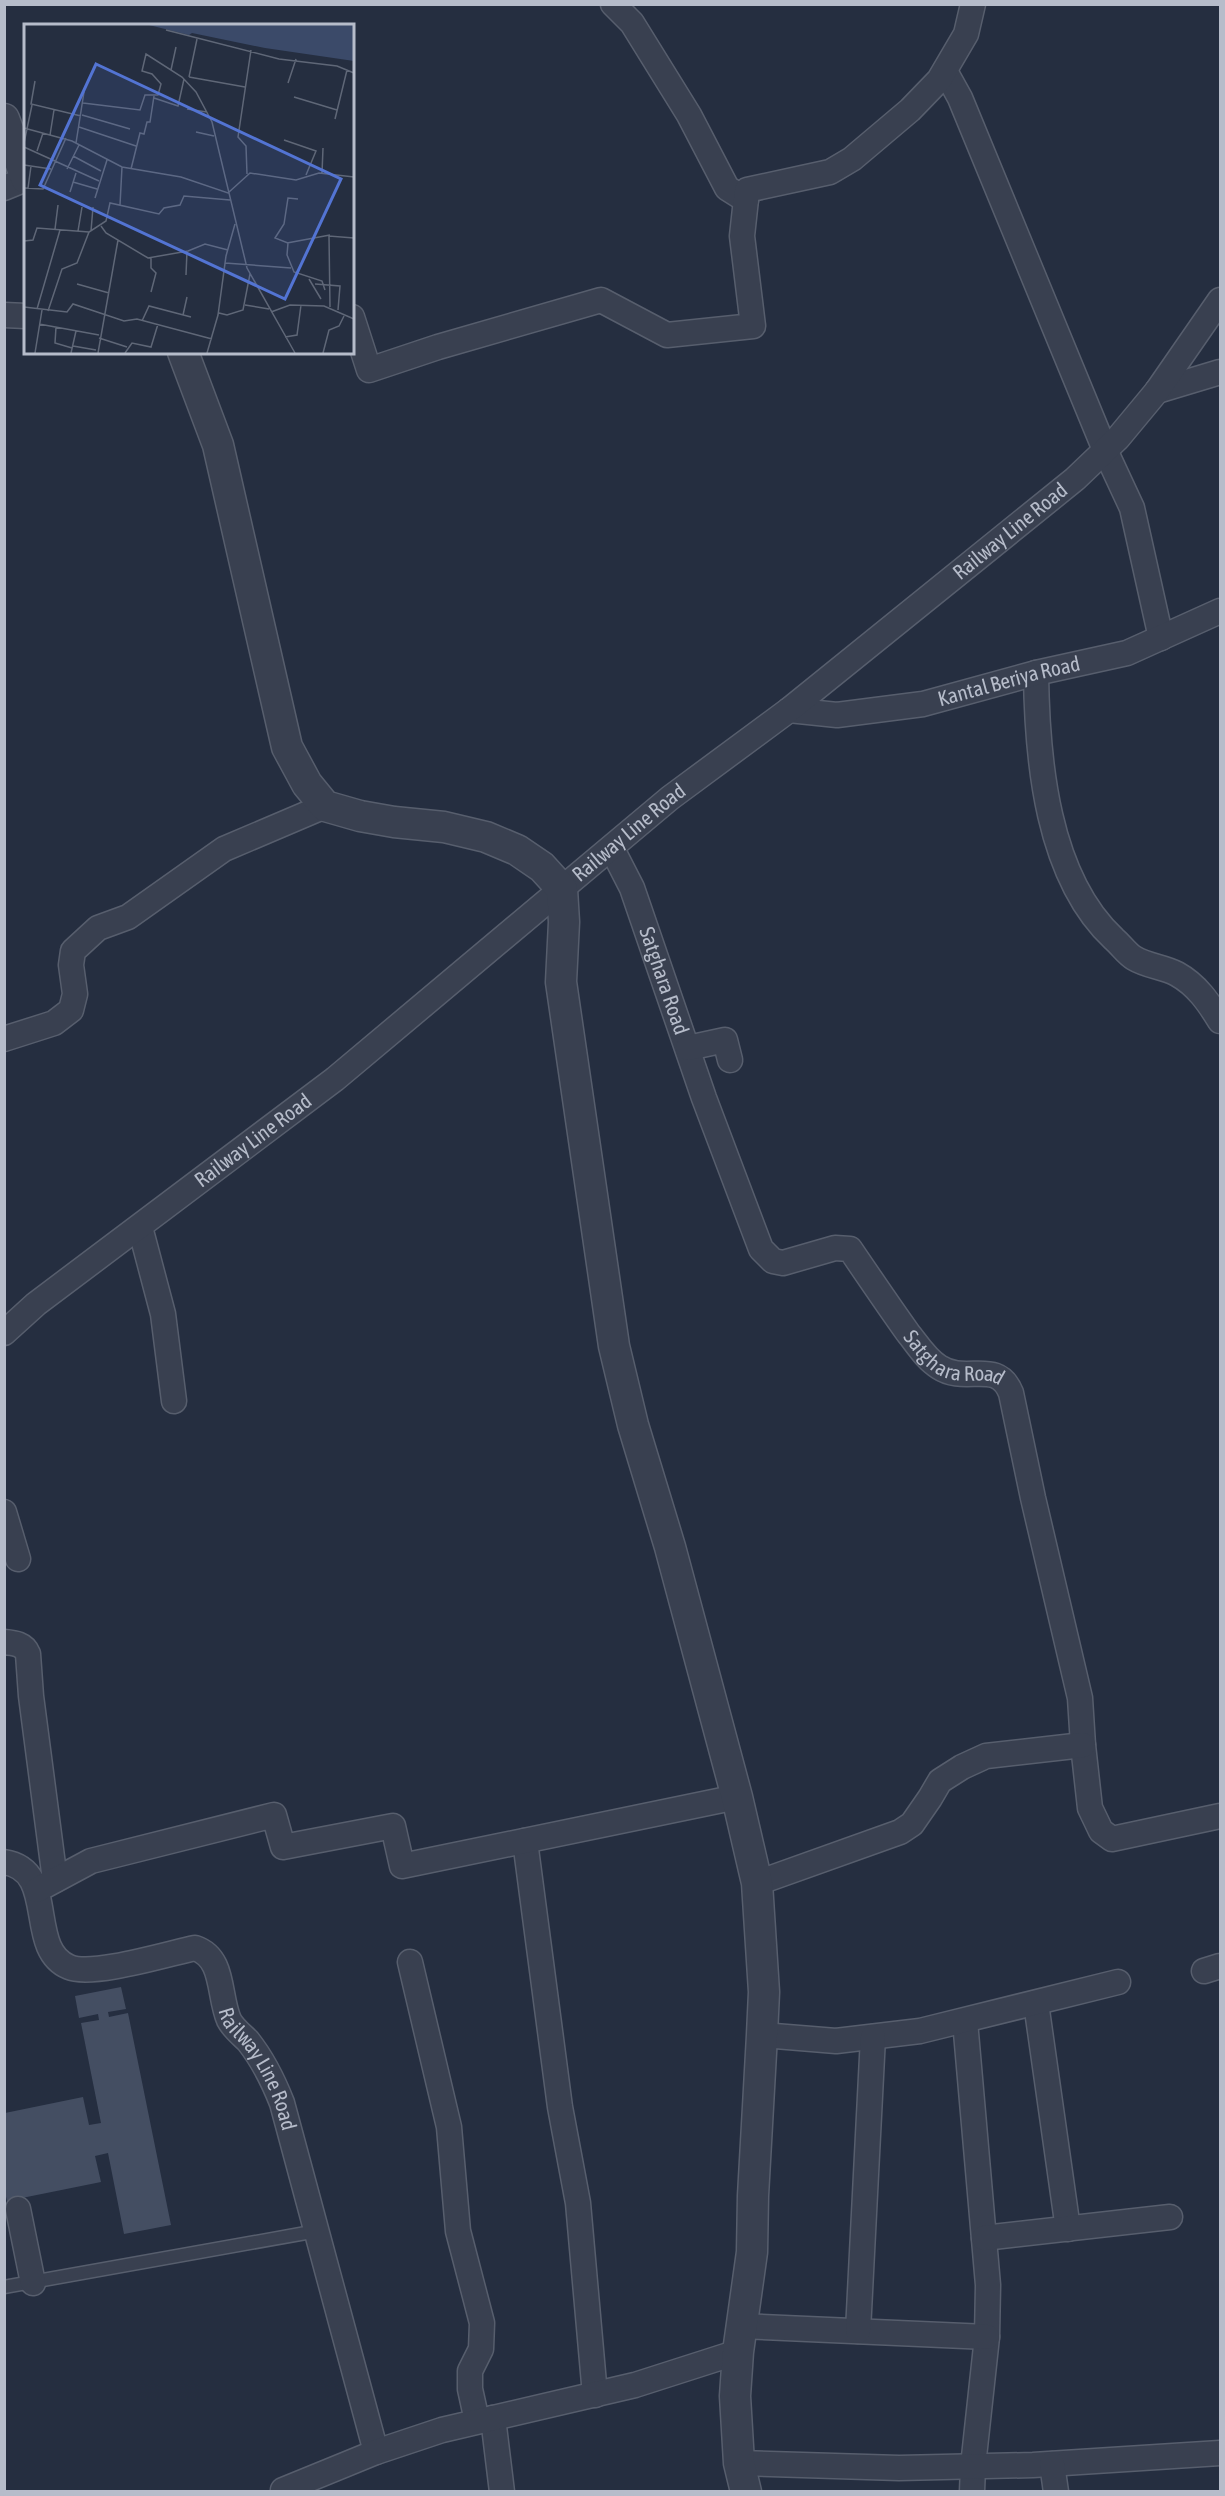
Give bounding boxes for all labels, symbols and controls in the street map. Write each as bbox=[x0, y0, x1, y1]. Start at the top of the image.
inset map bbox=[24, 24, 354, 354]
street label: Railway Line Road bbox=[948, 477, 1072, 584]
street label: Kantal Beriya Road bbox=[935, 651, 1082, 710]
street label: Railway Line Road bbox=[567, 778, 690, 886]
street label: Satghara Road bbox=[635, 924, 694, 1037]
street label: Railway Line Road bbox=[190, 1088, 316, 1191]
street label: Satghara Road bbox=[899, 1325, 1009, 1389]
street label: Railway Line Road bbox=[214, 2004, 302, 2133]

